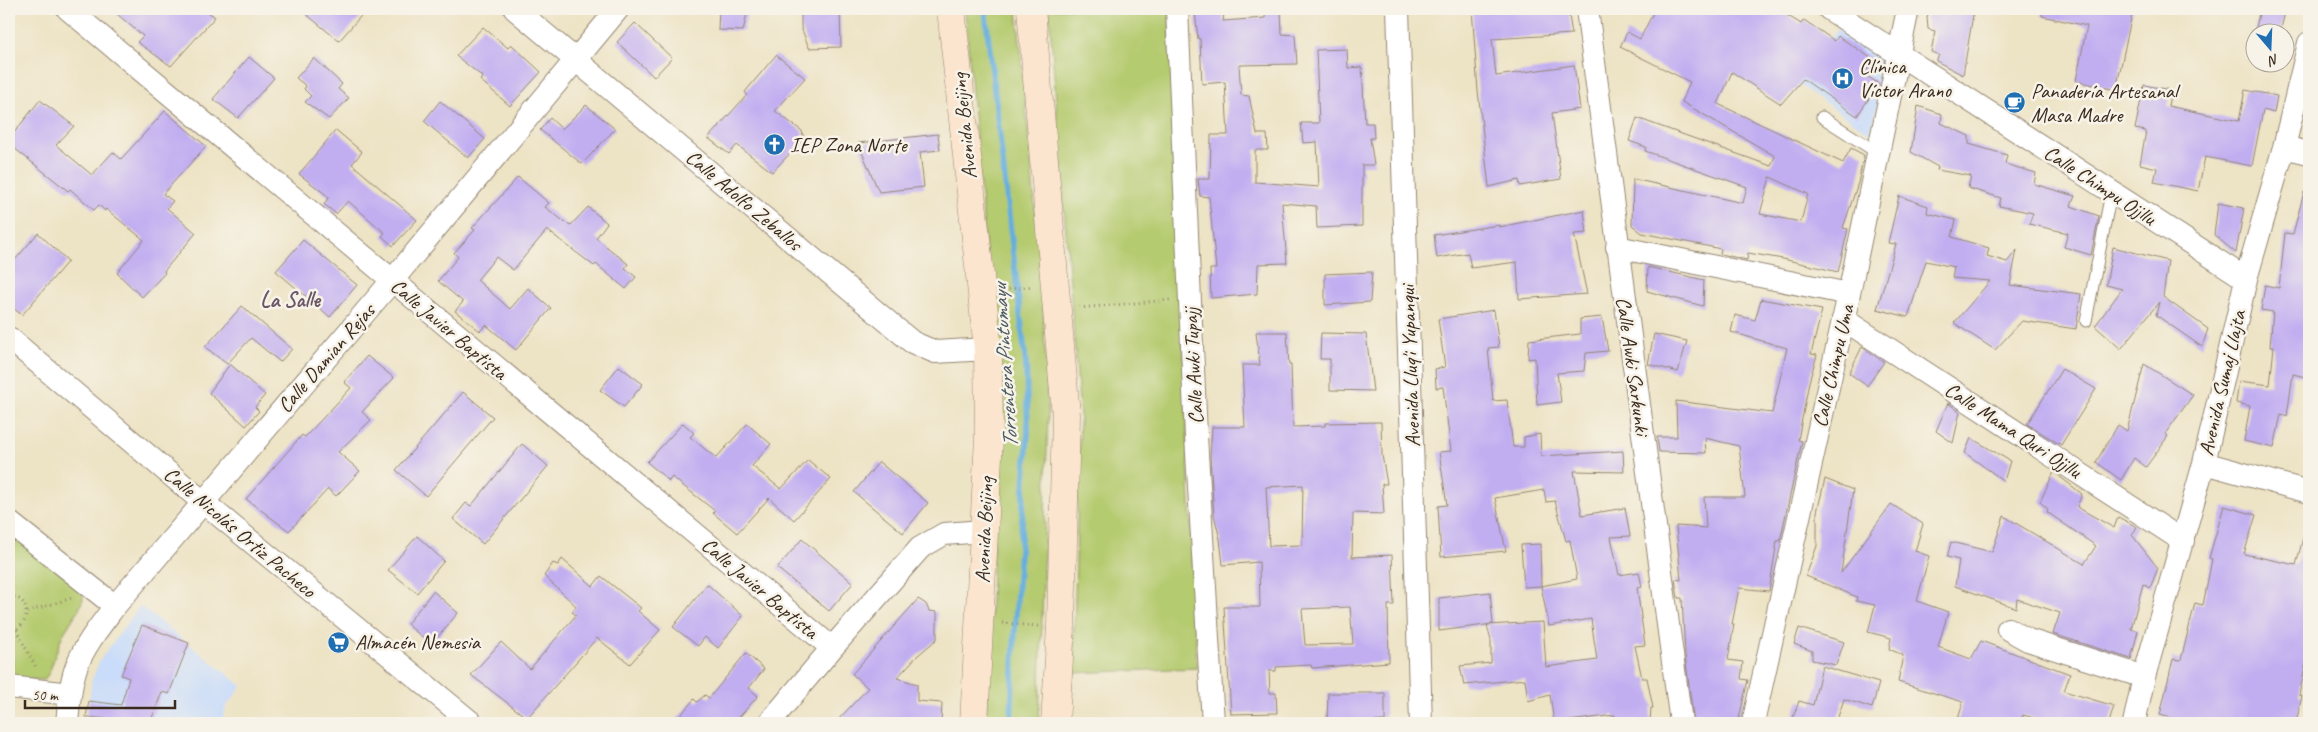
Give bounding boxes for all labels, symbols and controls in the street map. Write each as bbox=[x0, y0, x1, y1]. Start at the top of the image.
north arrow bbox=[2246, 22, 2296, 72]
text: N bbox=[2265, 50, 2281, 70]
place label: Clínica Víctor Arano bbox=[1859, 53, 1952, 103]
hospital icon: Clínica Víctor Arano bbox=[1831, 66, 1855, 90]
street label: Avenida Beijing bbox=[945, 70, 982, 180]
place label: Panadería Artesanal Masa Madre bbox=[2031, 78, 2181, 128]
cafe icon: Panadería Artesanal Masa Madre bbox=[2003, 91, 2027, 115]
place label: IEP Zona Norte bbox=[790, 132, 909, 158]
church icon: IEP Zona Norte bbox=[762, 133, 786, 157]
street label: Calle Chimpu Ojjllu bbox=[2039, 139, 2162, 231]
street label: Calle Adolfo Zeballos bbox=[681, 144, 809, 257]
street label: Calle Javier Baptista bbox=[385, 273, 514, 386]
water label: Torrentera Pintumayu bbox=[985, 279, 1025, 449]
street label: Avenida Lluq'i Yupanqui bbox=[1394, 281, 1426, 447]
district label: La Salle bbox=[260, 286, 321, 314]
street label: Calle Awki Sarkunki bbox=[1610, 295, 1656, 440]
street label: Calle Damian Rejas bbox=[272, 297, 382, 418]
street label: Calle Chimpu Uma bbox=[1806, 301, 1860, 430]
street label: Calle Awki Tupajj bbox=[1177, 304, 1209, 425]
street label: Avenida Sumaj Llajta bbox=[2193, 306, 2252, 458]
street label: Calle Mama Quri Ojjllu bbox=[1940, 376, 2087, 484]
street label: Calle Nicolás Ortiz Pacheco bbox=[159, 461, 322, 604]
street label: Avenida Beijing bbox=[969, 475, 999, 584]
street label: Calle Javier Baptista bbox=[696, 532, 825, 645]
place label: Almacén Nemesia bbox=[355, 629, 482, 655]
supermarket icon: Almacén Nemesia bbox=[327, 630, 351, 654]
scale bar bbox=[25, 677, 175, 709]
text: 50 m bbox=[32, 686, 59, 705]

